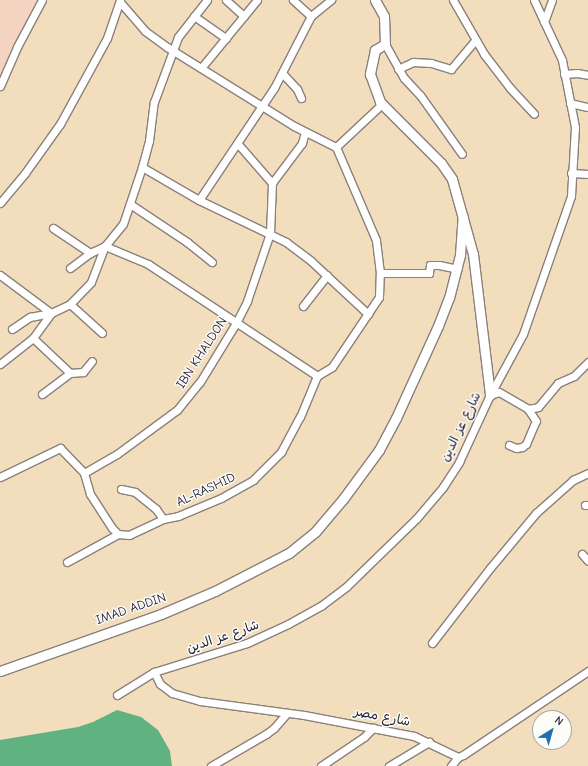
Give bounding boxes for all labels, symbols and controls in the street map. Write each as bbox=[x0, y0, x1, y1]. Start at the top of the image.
street label: IBN KHALDON bbox=[173, 314, 231, 392]
street label: شارع عز الدين bbox=[437, 390, 485, 464]
street label: AL-RASHID bbox=[174, 470, 238, 510]
street label: IMAD ADDIN bbox=[94, 590, 168, 628]
street label: شارع عز الدين bbox=[185, 617, 261, 657]
street label: شارع مصر bbox=[353, 704, 411, 730]
north arrow bbox=[532, 710, 572, 750]
text: N bbox=[552, 713, 566, 728]

